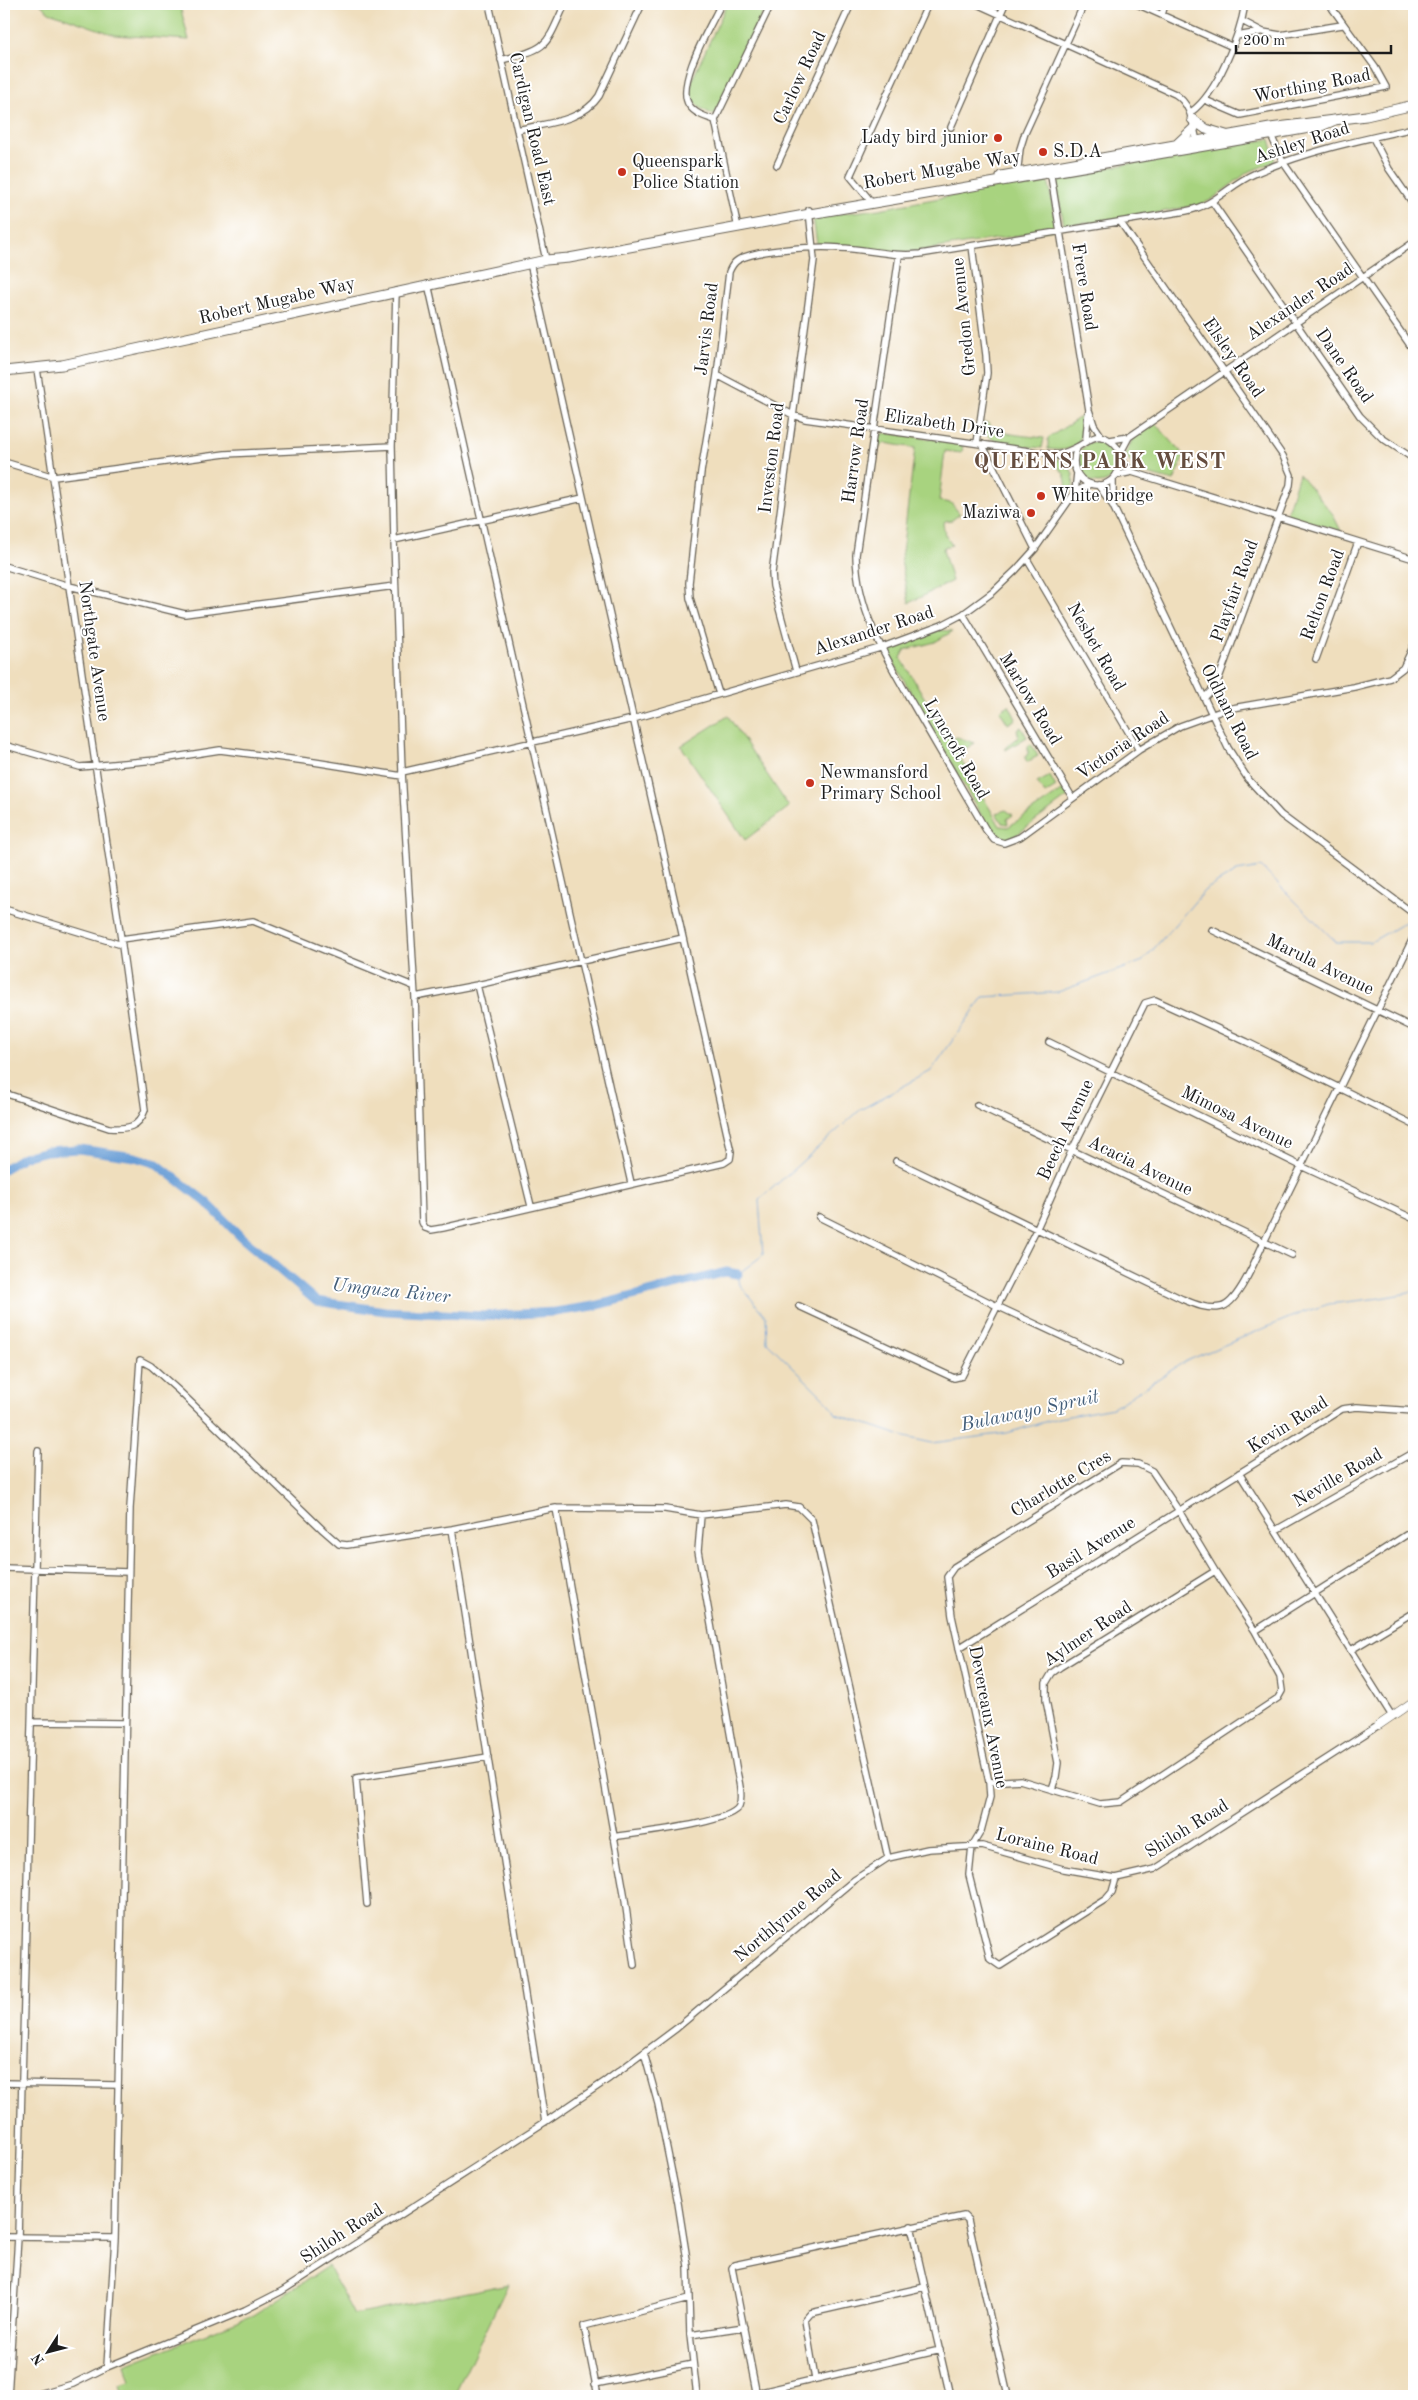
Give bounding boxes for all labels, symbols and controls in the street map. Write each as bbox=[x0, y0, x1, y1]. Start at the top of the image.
scale bar bbox=[1236, 22, 1390, 54]
street label: Carlow Road bbox=[771, 28, 829, 128]
text: 200 m bbox=[1243, 34, 1285, 49]
street label: Cardigan Road East bbox=[506, 51, 558, 207]
street label: Worthing Road bbox=[1252, 66, 1372, 106]
street label: Ashley Road bbox=[1252, 119, 1352, 167]
place label: Lady bird junior bbox=[861, 129, 989, 147]
marker: Lady bird junior bbox=[992, 132, 1004, 144]
place label: S.D.A bbox=[1053, 143, 1102, 161]
marker: S.D.A bbox=[1037, 146, 1049, 158]
street label: Robert Mugabe Way bbox=[862, 147, 1023, 193]
place label: Queenspark Police Station bbox=[632, 153, 740, 192]
marker: Queenspark Police Station bbox=[616, 166, 628, 178]
street label: Frere Road bbox=[1068, 242, 1100, 332]
street label: Gredon Avenue bbox=[949, 257, 979, 377]
street label: Alexander Road bbox=[1243, 260, 1357, 344]
street label: Robert Mugabe Way bbox=[197, 274, 357, 328]
street label: Jarvis Road bbox=[692, 282, 722, 376]
street label: Elsley Road bbox=[1199, 315, 1267, 401]
street label: Dane Road bbox=[1312, 326, 1376, 406]
street label: Harrow Road bbox=[840, 397, 872, 505]
street label: Investon Road bbox=[756, 401, 788, 515]
street label: Elizabeth Drive bbox=[883, 407, 1005, 441]
district label: QUEENS PARK WEST bbox=[974, 451, 1226, 473]
place label: White bridge bbox=[1051, 487, 1153, 505]
marker: White bridge bbox=[1035, 490, 1047, 502]
place label: Maziwa bbox=[962, 504, 1021, 522]
marker: Maziwa bbox=[1025, 507, 1037, 519]
street label: Playfair Road bbox=[1208, 537, 1262, 645]
street label: Relton Road bbox=[1298, 547, 1348, 643]
street label: Northgate Avenue bbox=[75, 580, 113, 722]
street label: Nesbet Road bbox=[1063, 600, 1129, 694]
street label: Alexander Road bbox=[812, 603, 936, 659]
street label: Marlow Road bbox=[996, 650, 1064, 748]
street label: Oldham Road bbox=[1197, 661, 1261, 763]
street label: Lyncroft Road bbox=[920, 696, 992, 802]
street label: Victoria Road bbox=[1073, 709, 1173, 783]
place label: Newmansford Primary School bbox=[820, 764, 941, 803]
marker: Newmansford Primary School bbox=[804, 777, 816, 789]
street label: Marula Avenue bbox=[1264, 931, 1376, 999]
street label: Beech Avenue bbox=[1035, 1077, 1097, 1183]
street label: Mimosa Avenue bbox=[1178, 1083, 1296, 1153]
street label: Acacia Avenue bbox=[1085, 1133, 1195, 1199]
water label: Umguza River bbox=[331, 1276, 452, 1308]
water label: Bulawayo Spruit bbox=[958, 1388, 1102, 1436]
street label: Kevin Road bbox=[1245, 1393, 1331, 1457]
street label: Neville Road bbox=[1290, 1445, 1386, 1511]
street label: Charlotte Cres bbox=[1008, 1447, 1114, 1521]
street label: Basil Avenue bbox=[1043, 1514, 1139, 1582]
street label: Aylmer Road bbox=[1040, 1598, 1136, 1670]
street label: Devereaux Avenue bbox=[965, 1644, 1011, 1790]
street label: Shiloh Road bbox=[1142, 1796, 1232, 1862]
street label: Loraine Road bbox=[994, 1826, 1100, 1868]
street label: Northlynne Road bbox=[731, 1866, 845, 1966]
street label: Shiloh Road bbox=[297, 2201, 387, 2267]
north arrow bbox=[22, 2328, 72, 2378]
text: N bbox=[29, 2350, 47, 2367]

